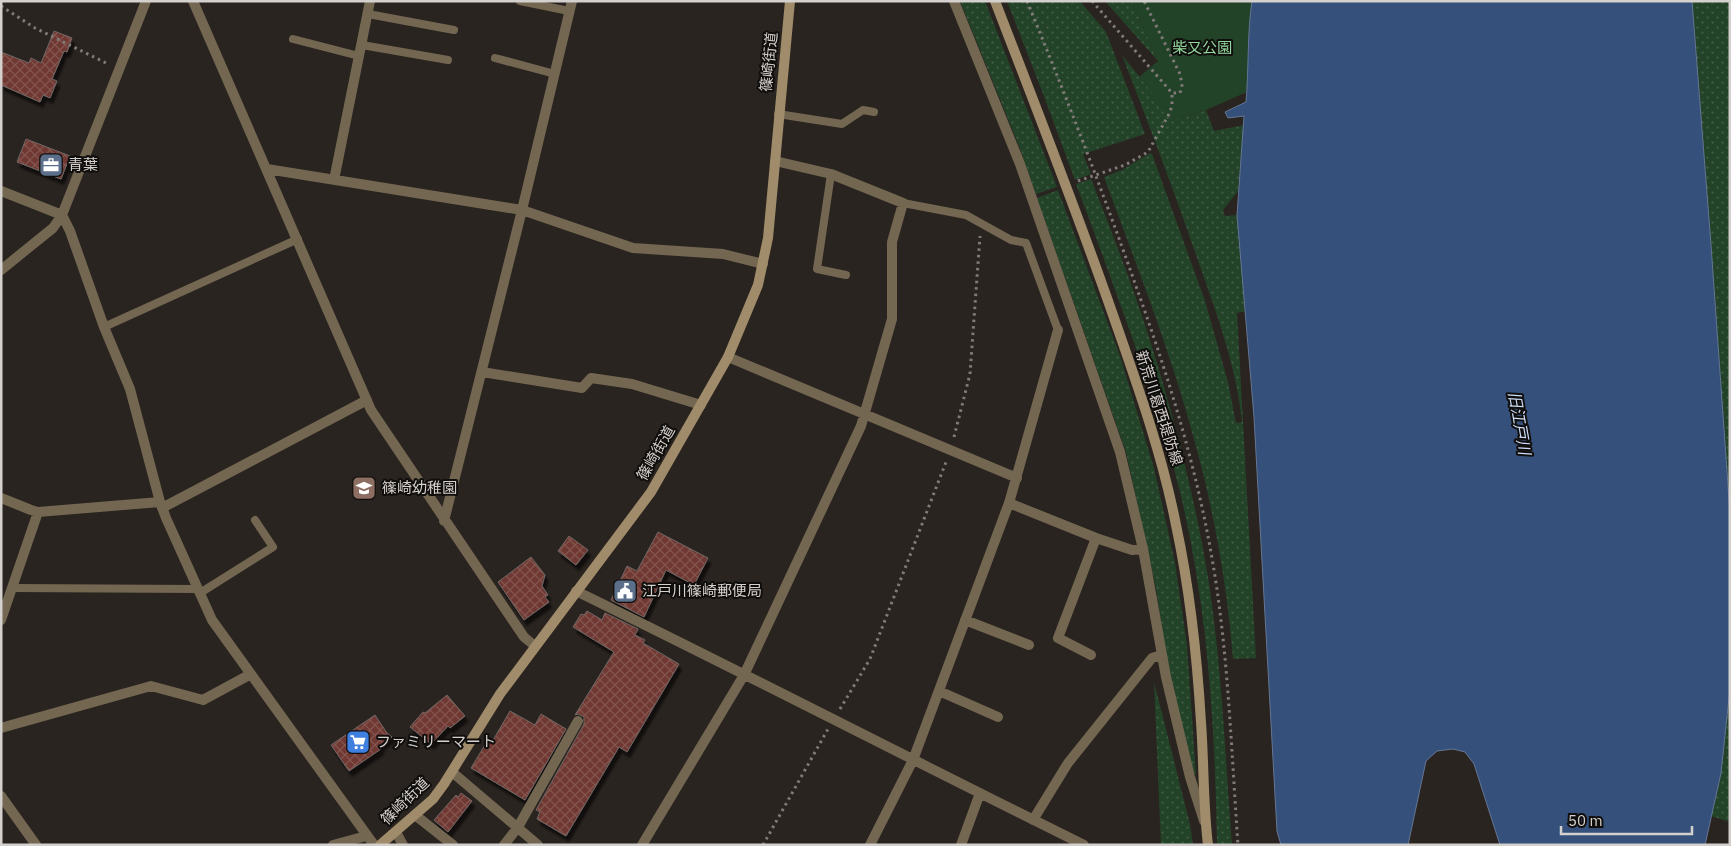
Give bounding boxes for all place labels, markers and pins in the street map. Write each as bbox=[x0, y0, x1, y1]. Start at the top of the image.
office icon: 青葉 bbox=[38, 152, 64, 178]
place label: 青葉 bbox=[68, 155, 98, 174]
school or university icon: 篠崎幼稚園 bbox=[351, 475, 377, 501]
place label: 篠崎幼稚園 bbox=[382, 478, 457, 497]
public building icon: 江戸川篠崎郵便局 bbox=[612, 578, 638, 604]
place label: 江戸川篠崎郵便局 bbox=[642, 581, 762, 600]
supermarket icon: ファミリーマート bbox=[345, 729, 371, 755]
place label: ファミリーマート bbox=[376, 732, 496, 751]

